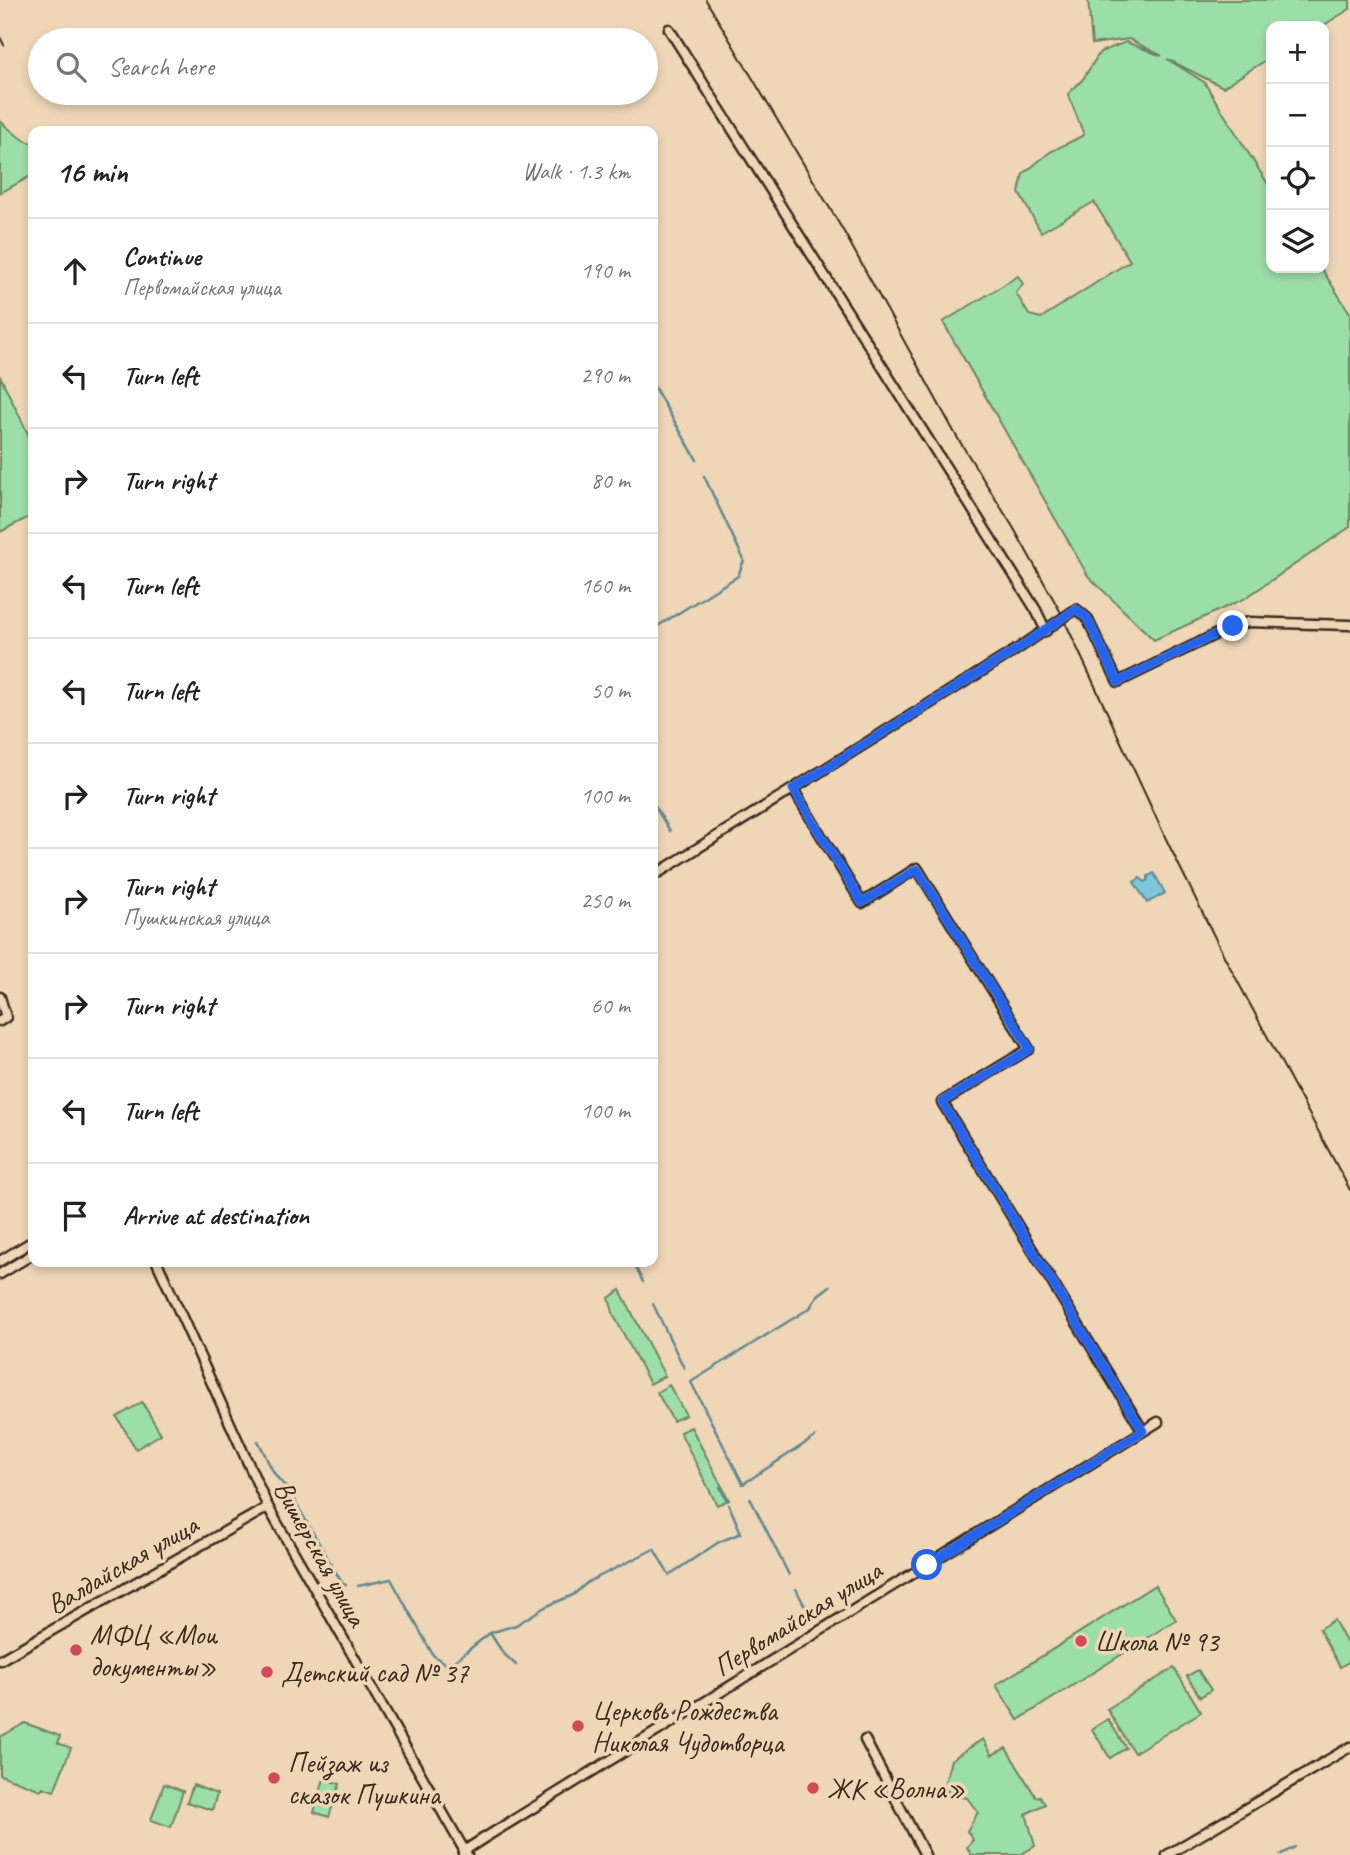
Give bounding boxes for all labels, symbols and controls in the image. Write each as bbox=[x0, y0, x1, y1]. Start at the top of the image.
map controls bbox=[1266, 21, 1329, 273]
button: + bbox=[1266, 21, 1329, 84]
search box bbox=[28, 28, 658, 105]
icon: search bbox=[52, 48, 90, 86]
text: Search here bbox=[108, 50, 214, 83]
button: − bbox=[1266, 84, 1329, 147]
button: locate bbox=[1266, 147, 1329, 210]
text: 16 min bbox=[56, 153, 128, 191]
text: Walk · 1.3 km bbox=[522, 157, 630, 186]
button: layers bbox=[1266, 210, 1329, 273]
text: Continue bbox=[123, 240, 201, 273]
icon: ahead bbox=[56, 252, 94, 290]
text: 190 m bbox=[581, 256, 630, 285]
text: Первомайская улица bbox=[123, 273, 281, 302]
icon: left bbox=[56, 357, 94, 395]
text: Turn left bbox=[123, 359, 198, 392]
text: 290 m bbox=[581, 361, 630, 390]
icon: right bbox=[56, 462, 94, 500]
text: Turn right bbox=[123, 464, 214, 497]
text: 80 m bbox=[591, 466, 630, 495]
icon: left bbox=[56, 567, 94, 605]
text: Turn left bbox=[123, 569, 198, 602]
text: 160 m bbox=[581, 571, 630, 600]
route end bbox=[1217, 610, 1248, 641]
icon: left bbox=[56, 672, 94, 710]
text: Turn left bbox=[123, 674, 198, 707]
text: 50 m bbox=[591, 676, 630, 705]
icon: right bbox=[56, 777, 94, 815]
text: Turn right bbox=[123, 779, 214, 812]
text: 100 m bbox=[581, 781, 630, 810]
text: Turn right bbox=[123, 870, 214, 903]
icon: right bbox=[56, 882, 94, 920]
text: 250 m bbox=[581, 886, 630, 915]
text: Пушкинская улица bbox=[123, 903, 269, 932]
icon: right bbox=[56, 987, 94, 1025]
text: Turn right bbox=[123, 989, 214, 1022]
text: 60 m bbox=[591, 991, 630, 1020]
icon: left bbox=[56, 1092, 94, 1130]
text: Turn left bbox=[123, 1094, 198, 1127]
text: 100 m bbox=[581, 1096, 630, 1125]
icon: arrive bbox=[56, 1197, 94, 1235]
text: Arrive at destination bbox=[123, 1199, 309, 1232]
street label: Вишерская улица bbox=[266, 1474, 376, 1634]
street label: Валдайская улица bbox=[40, 1506, 206, 1622]
route start bbox=[911, 1549, 942, 1580]
street label: Первомайская улица bbox=[707, 1552, 889, 1684]
place label: МФЦ «Мои документы» bbox=[90, 1617, 218, 1684]
place label: Школа № 93 bbox=[1095, 1624, 1221, 1659]
marker: Школа № 93 bbox=[1073, 1633, 1089, 1649]
marker: МФЦ «Мои документы» bbox=[68, 1642, 84, 1658]
place label: Детский сад № 37 bbox=[281, 1655, 470, 1690]
marker: Детский сад № 37 bbox=[259, 1664, 275, 1680]
place label: Церковь Рождества Николая Чудотворца bbox=[592, 1693, 785, 1760]
marker: Церковь Рождества Николая Чудотворца bbox=[570, 1718, 586, 1734]
place label: Пейзаж из сказок Пушкина bbox=[288, 1745, 442, 1812]
marker: Пейзаж из сказок Пушкина bbox=[266, 1770, 282, 1786]
place label: ЖК «Волна» bbox=[827, 1771, 965, 1806]
marker: ЖК «Волна» bbox=[805, 1780, 821, 1796]

